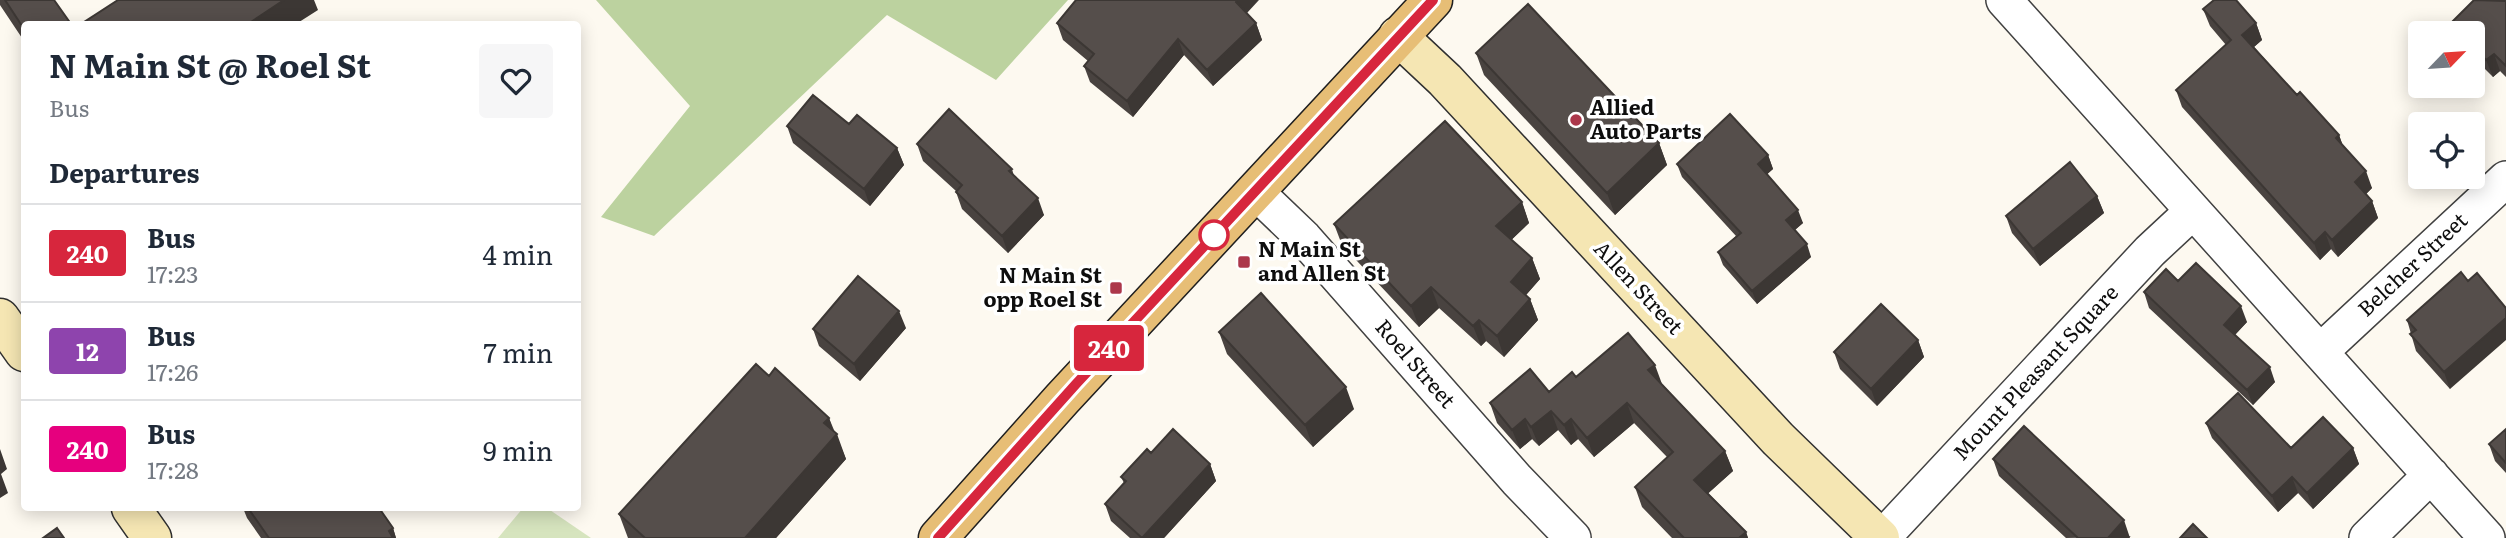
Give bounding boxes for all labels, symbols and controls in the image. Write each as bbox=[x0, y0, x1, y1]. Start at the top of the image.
north arrow bbox=[2408, 21, 2485, 98]
map controls bbox=[2408, 21, 2485, 189]
text: N Main St @ Roel St bbox=[49, 39, 371, 88]
button: heart bbox=[479, 44, 553, 118]
text: Bus bbox=[49, 90, 89, 124]
place label: Allied Auto Parts bbox=[1590, 90, 1702, 145]
marker: Allied Auto Parts bbox=[1568, 112, 1584, 128]
button: locate bbox=[2408, 112, 2485, 189]
text: Departures bbox=[49, 152, 200, 191]
street label: Belcher Street bbox=[2349, 204, 2474, 322]
text: Bus bbox=[147, 217, 195, 256]
unlabelled marker bbox=[1199, 220, 1229, 250]
place label: N Main St and Allen St bbox=[1258, 232, 1387, 287]
street label: Allen Street bbox=[1588, 233, 1692, 340]
text: 4 min bbox=[482, 234, 553, 273]
text: 240 bbox=[66, 235, 109, 270]
marker: N Main St and Allen St bbox=[1236, 254, 1252, 270]
text: 17:23 bbox=[147, 256, 198, 290]
place label: N Main St opp Roel St bbox=[984, 258, 1103, 313]
street label: Mount Pleasant Square bbox=[1944, 276, 2124, 466]
marker: N Main St opp Roel St bbox=[1108, 280, 1124, 296]
street label: Roel Street bbox=[1369, 311, 1465, 414]
text: Bus bbox=[147, 315, 195, 354]
line badge: 240 bbox=[1069, 325, 1149, 371]
text: 240 bbox=[1088, 330, 1130, 365]
text: 7 min bbox=[484, 332, 553, 371]
text: 12 bbox=[76, 333, 99, 368]
text: 17:26 bbox=[147, 354, 198, 388]
text: Bus bbox=[147, 413, 195, 452]
text: 9 min bbox=[483, 430, 553, 469]
text: 240 bbox=[66, 431, 109, 466]
text: 17:28 bbox=[147, 452, 199, 486]

